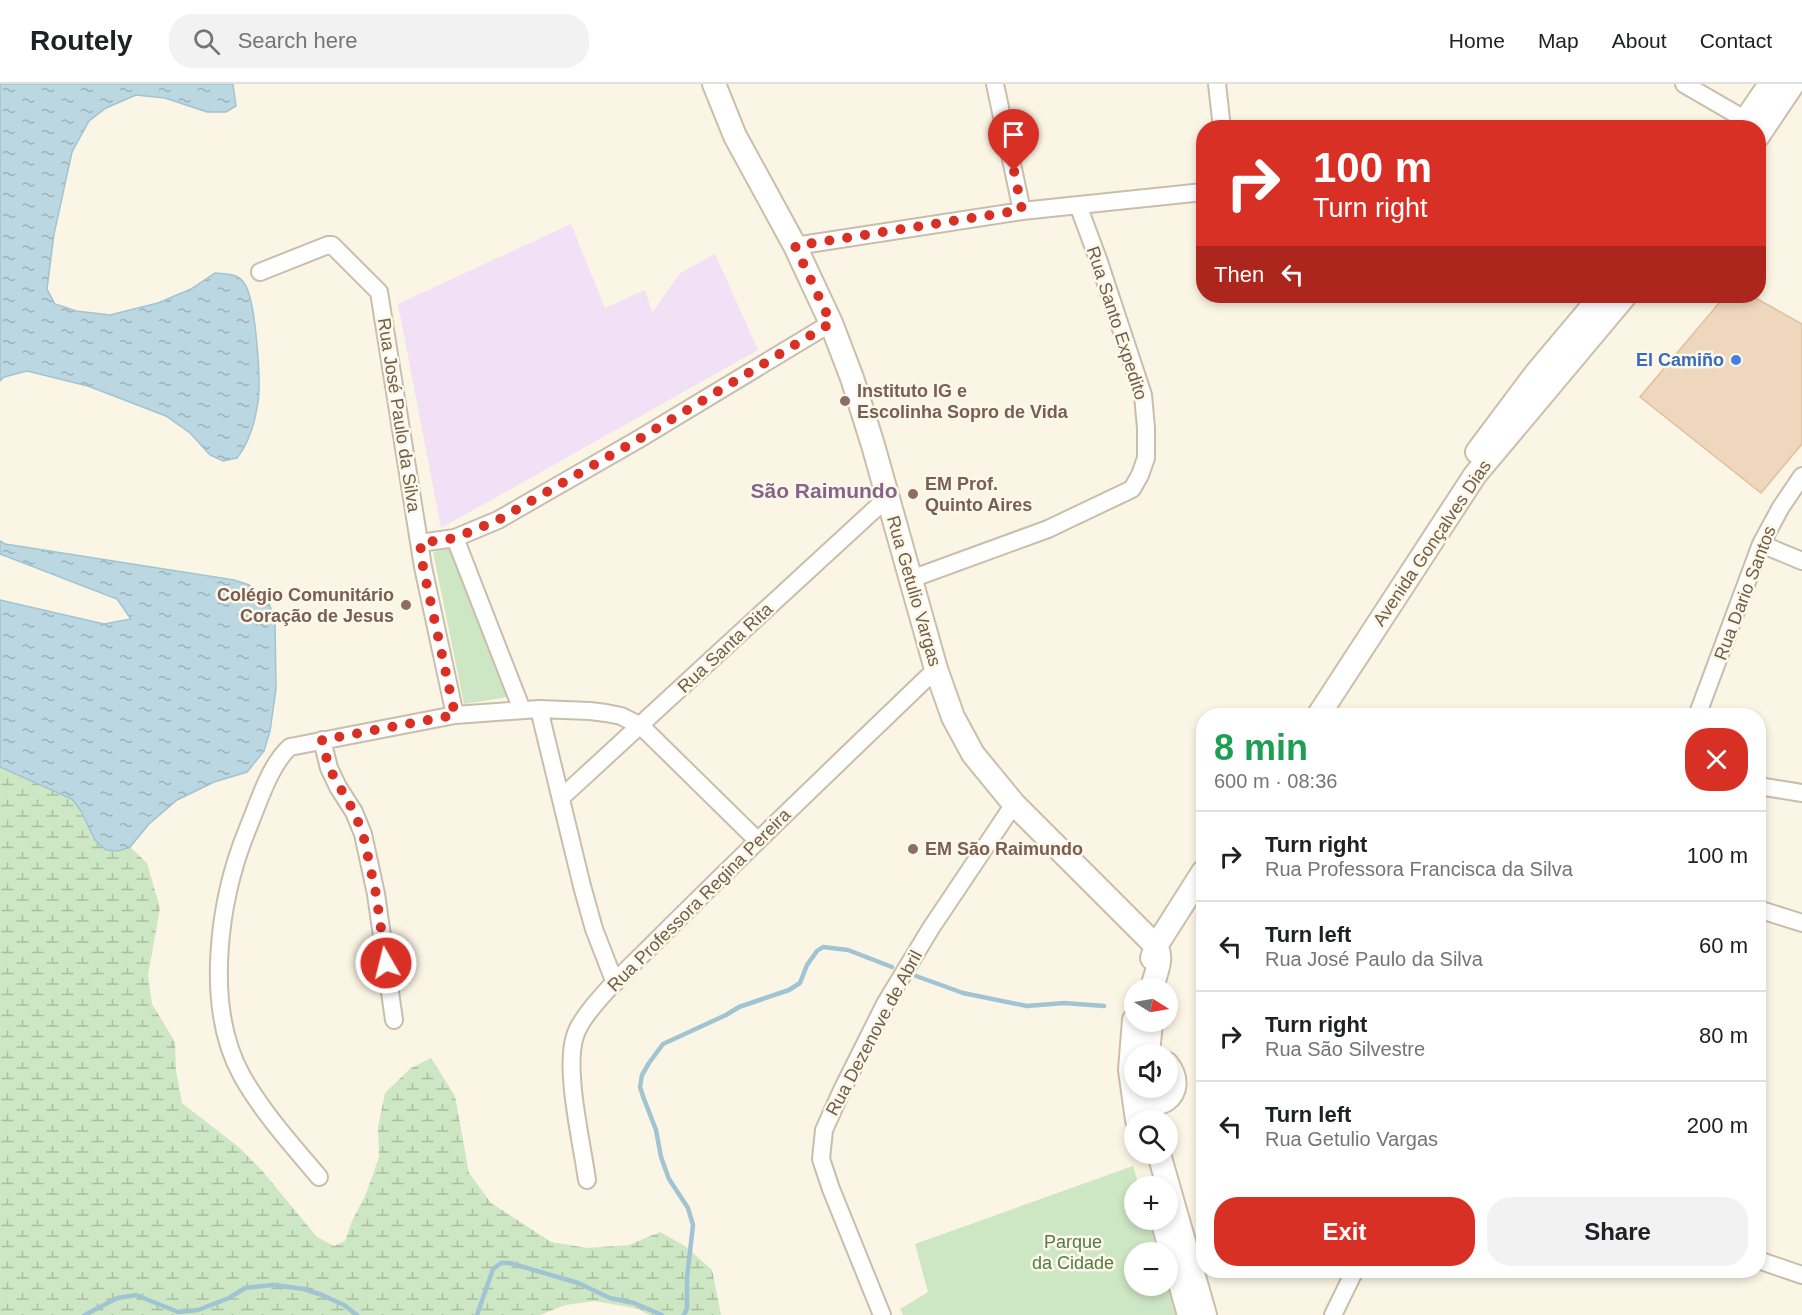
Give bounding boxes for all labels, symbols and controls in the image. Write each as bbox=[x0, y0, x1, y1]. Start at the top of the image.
search box bbox=[169, 14, 589, 68]
text: Routely bbox=[30, 25, 133, 56]
icon: search bbox=[190, 25, 223, 58]
text: Search here bbox=[238, 28, 358, 53]
text: Home bbox=[1449, 29, 1505, 52]
text: Map bbox=[1538, 29, 1579, 52]
text: About bbox=[1612, 29, 1667, 52]
text: Contact bbox=[1700, 29, 1772, 52]
pin bbox=[988, 109, 1039, 171]
icon: arrive bbox=[997, 118, 1030, 151]
icon: right bbox=[1214, 144, 1292, 222]
text: 100 m bbox=[1313, 144, 1432, 191]
text: Turn right bbox=[1313, 193, 1428, 223]
street label: Rua Santo Expedito bbox=[1083, 244, 1151, 402]
icon: left bbox=[1276, 258, 1309, 291]
text: Then bbox=[1214, 262, 1264, 287]
street label: Rua José Paulo da Silva bbox=[374, 317, 424, 514]
place label: El Camiño bbox=[1636, 350, 1724, 370]
marker: El Camiño bbox=[1729, 353, 1743, 367]
place label: Instituto IG e Escolinha Sopro de Vida bbox=[857, 381, 1069, 422]
marker: Instituto IG e Escolinha Sopro de Vida bbox=[838, 394, 852, 408]
street label: Avenida Gonçalves Dias bbox=[1369, 456, 1495, 630]
place label: EM Prof. Quinto Aires bbox=[925, 474, 1032, 515]
district label: São Raimundo bbox=[750, 479, 898, 502]
marker: EM Prof. Quinto Aires bbox=[906, 487, 920, 501]
street label: Rua Getulio Vargas bbox=[883, 513, 945, 669]
street label: Rua Dario Santos bbox=[1710, 523, 1780, 663]
place label: Colégio Comunitário Coração de Jesus bbox=[217, 585, 394, 626]
marker: Colégio Comunitário Coração de Jesus bbox=[399, 598, 413, 612]
street label: Rua Santa Rita bbox=[674, 598, 777, 697]
text: 8 min bbox=[1214, 727, 1308, 768]
button: close bbox=[1685, 728, 1748, 791]
text: 600 m · 08:36 bbox=[1214, 770, 1337, 792]
street label: Rua Professora Regina Pereira bbox=[603, 804, 795, 996]
text: Turn right bbox=[1265, 832, 1367, 857]
place label: EM São Raimundo bbox=[925, 839, 1083, 859]
icon: right bbox=[1214, 840, 1247, 873]
marker: EM São Raimundo bbox=[906, 842, 920, 856]
text: 100 m bbox=[1687, 843, 1748, 868]
text: Rua Professora Francisca da Silva bbox=[1265, 858, 1573, 880]
text: Turn left bbox=[1265, 922, 1351, 947]
icon: left bbox=[1214, 930, 1247, 963]
position arrow bbox=[354, 931, 418, 995]
text: 60 m bbox=[1699, 933, 1748, 958]
street label: Rua Dezenove de Abril bbox=[822, 947, 926, 1119]
text: Rua José Paulo da Silva bbox=[1265, 948, 1483, 970]
north arrow bbox=[1124, 978, 1178, 1032]
map controls bbox=[1124, 978, 1178, 1296]
text: Turn right bbox=[1265, 1012, 1367, 1037]
icon: right bbox=[1214, 1020, 1247, 1053]
text: 80 m bbox=[1699, 1023, 1748, 1048]
text: Rua São Silvestre bbox=[1265, 1038, 1425, 1060]
button: sound bbox=[1124, 1044, 1178, 1098]
text: Turn left bbox=[1265, 1102, 1351, 1127]
button: search bbox=[1124, 1110, 1178, 1164]
icon: left bbox=[1214, 1110, 1247, 1143]
text: 200 m bbox=[1687, 1113, 1748, 1138]
text: Rua Getulio Vargas bbox=[1265, 1128, 1438, 1150]
button: + bbox=[1124, 1176, 1178, 1230]
button: Exit bbox=[1214, 1197, 1475, 1266]
button: Share bbox=[1487, 1197, 1748, 1266]
park label: Parque da Cidade bbox=[1032, 1232, 1114, 1273]
button: − bbox=[1124, 1242, 1178, 1296]

